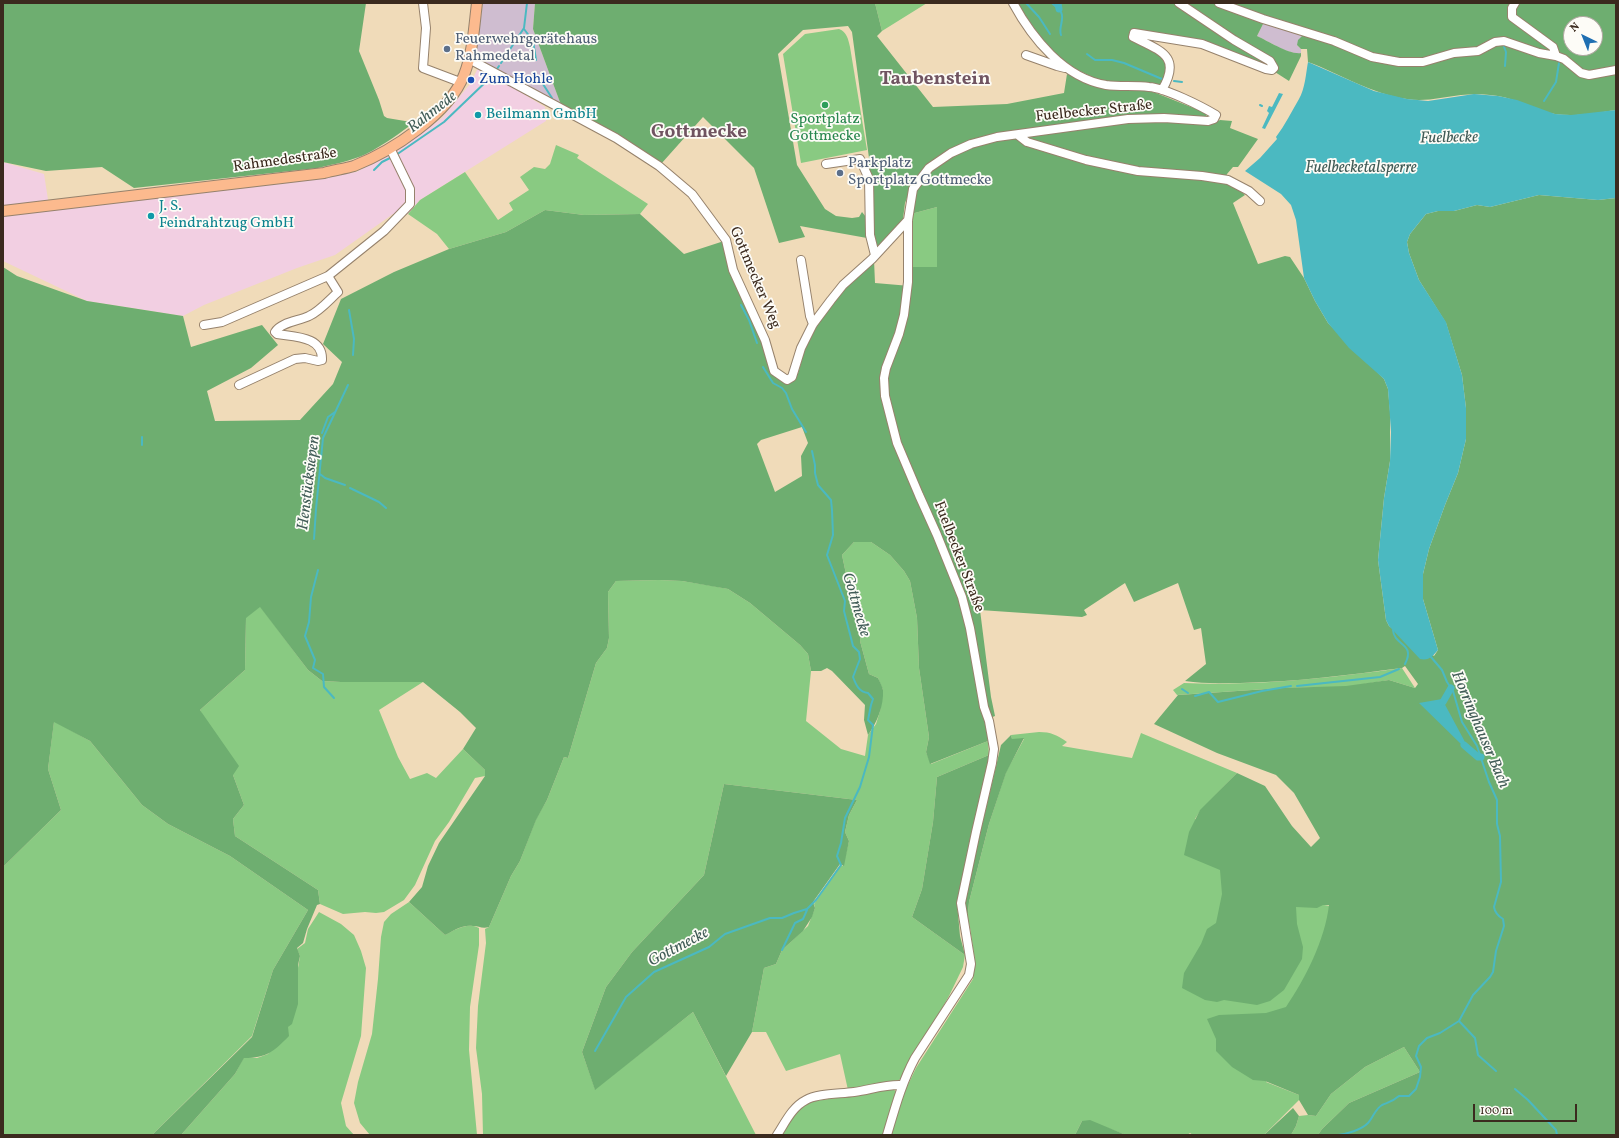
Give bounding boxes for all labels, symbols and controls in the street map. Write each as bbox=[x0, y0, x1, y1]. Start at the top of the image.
north arrow bbox=[1563, 16, 1603, 56]
text: N bbox=[1567, 19, 1583, 36]
place label: Feuerwehrgerätehaus Rahmedetal bbox=[455, 31, 597, 66]
marker: Feuerwehrgerätehaus Rahmedetal bbox=[442, 44, 452, 54]
district label: Taubenstein bbox=[879, 70, 991, 92]
place label: Zum Hohle bbox=[479, 71, 553, 89]
marker: Zum Hohle bbox=[466, 75, 476, 85]
water label: Rahmede bbox=[405, 88, 461, 138]
street label: Fuelbecker Straße bbox=[1035, 97, 1153, 127]
marker: Sportplatz Gottmecke bbox=[820, 100, 830, 110]
place label: Beilmann GmbH bbox=[486, 106, 597, 124]
marker: Beilmann GmbH bbox=[473, 110, 483, 120]
place label: Sportplatz Gottmecke bbox=[789, 111, 861, 146]
district label: Gottmecke bbox=[651, 123, 747, 145]
water label: Fuelbecke bbox=[1420, 129, 1478, 149]
street label: Rahmedestraße bbox=[232, 145, 338, 177]
place label: Parkplatz Sportplatz Gottmecke bbox=[848, 155, 991, 190]
water label: Fuelbecketalsperre bbox=[1305, 159, 1417, 179]
marker: Parkplatz Sportplatz Gottmecke bbox=[835, 168, 845, 178]
place label: J. S. Feindrahtzug GmbH bbox=[159, 198, 294, 233]
marker: J. S. Feindrahtzug GmbH bbox=[146, 211, 156, 221]
street label: Gottmecker Weg bbox=[724, 224, 784, 332]
water label: Henstücksiepen bbox=[295, 435, 325, 531]
street label: Fuelbecker Straße bbox=[929, 499, 987, 615]
water label: Gottmecke bbox=[837, 571, 873, 639]
water label: Horringhauser Bach bbox=[1446, 669, 1512, 791]
water label: Gottmecke bbox=[645, 924, 713, 972]
scale bar bbox=[1475, 1096, 1579, 1122]
text: 100 m bbox=[1480, 1103, 1512, 1119]

